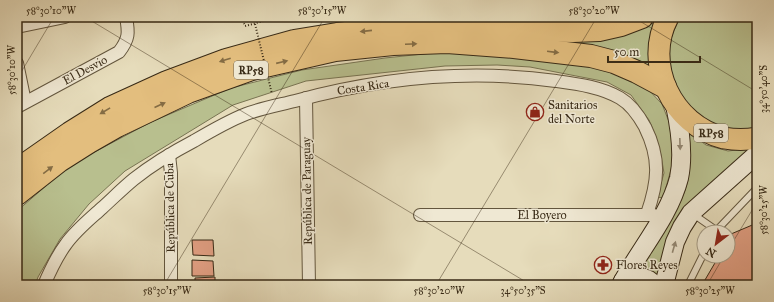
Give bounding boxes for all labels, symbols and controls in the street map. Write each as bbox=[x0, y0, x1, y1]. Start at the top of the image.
text: 58°30'10"W bbox=[26, 5, 76, 17]
text: 58°30'15"W bbox=[298, 5, 347, 17]
text: 58°30'20"W bbox=[569, 5, 620, 17]
one-way arrow bbox=[360, 27, 372, 34]
scale bar bbox=[608, 38, 700, 64]
one-way arrow bbox=[405, 40, 417, 47]
text: 58°30'10"W bbox=[6, 45, 18, 95]
text: 50 m bbox=[614, 45, 639, 59]
one-way arrow bbox=[547, 48, 559, 55]
street label: El Desvio bbox=[60, 52, 110, 88]
one-way arrow bbox=[219, 57, 231, 63]
one-way arrow bbox=[276, 59, 289, 65]
road number: RP58 bbox=[234, 61, 268, 79]
text: 34°50'40"S bbox=[758, 65, 770, 113]
street label: Costa Rica bbox=[336, 76, 391, 98]
place label: Sanitarios del Norte bbox=[548, 98, 597, 126]
one-way arrow bbox=[154, 102, 165, 108]
shop icon: Sanitarios del Norte bbox=[525, 102, 545, 122]
one-way arrow bbox=[100, 107, 111, 114]
road number: RP58 bbox=[694, 124, 728, 142]
street label: República de Paraguay bbox=[299, 136, 316, 245]
one-way arrow bbox=[677, 138, 683, 151]
street label: República de Cuba bbox=[162, 162, 178, 253]
one-way arrow bbox=[42, 166, 53, 174]
text: 58°30'25"W bbox=[758, 185, 770, 235]
street label: El Boyero bbox=[517, 208, 567, 222]
north arrow bbox=[696, 224, 736, 264]
one-way arrow bbox=[671, 241, 677, 253]
text: N bbox=[703, 244, 718, 260]
pharmacy icon: Flores Reyes bbox=[593, 255, 613, 275]
place label: Flores Reyes bbox=[616, 258, 678, 272]
text: 58°30'15"W bbox=[143, 285, 192, 297]
text: 58°30'20"W bbox=[414, 285, 465, 297]
text: 34°50'35"S bbox=[500, 285, 546, 297]
text: 58°30'25"W bbox=[685, 285, 735, 297]

